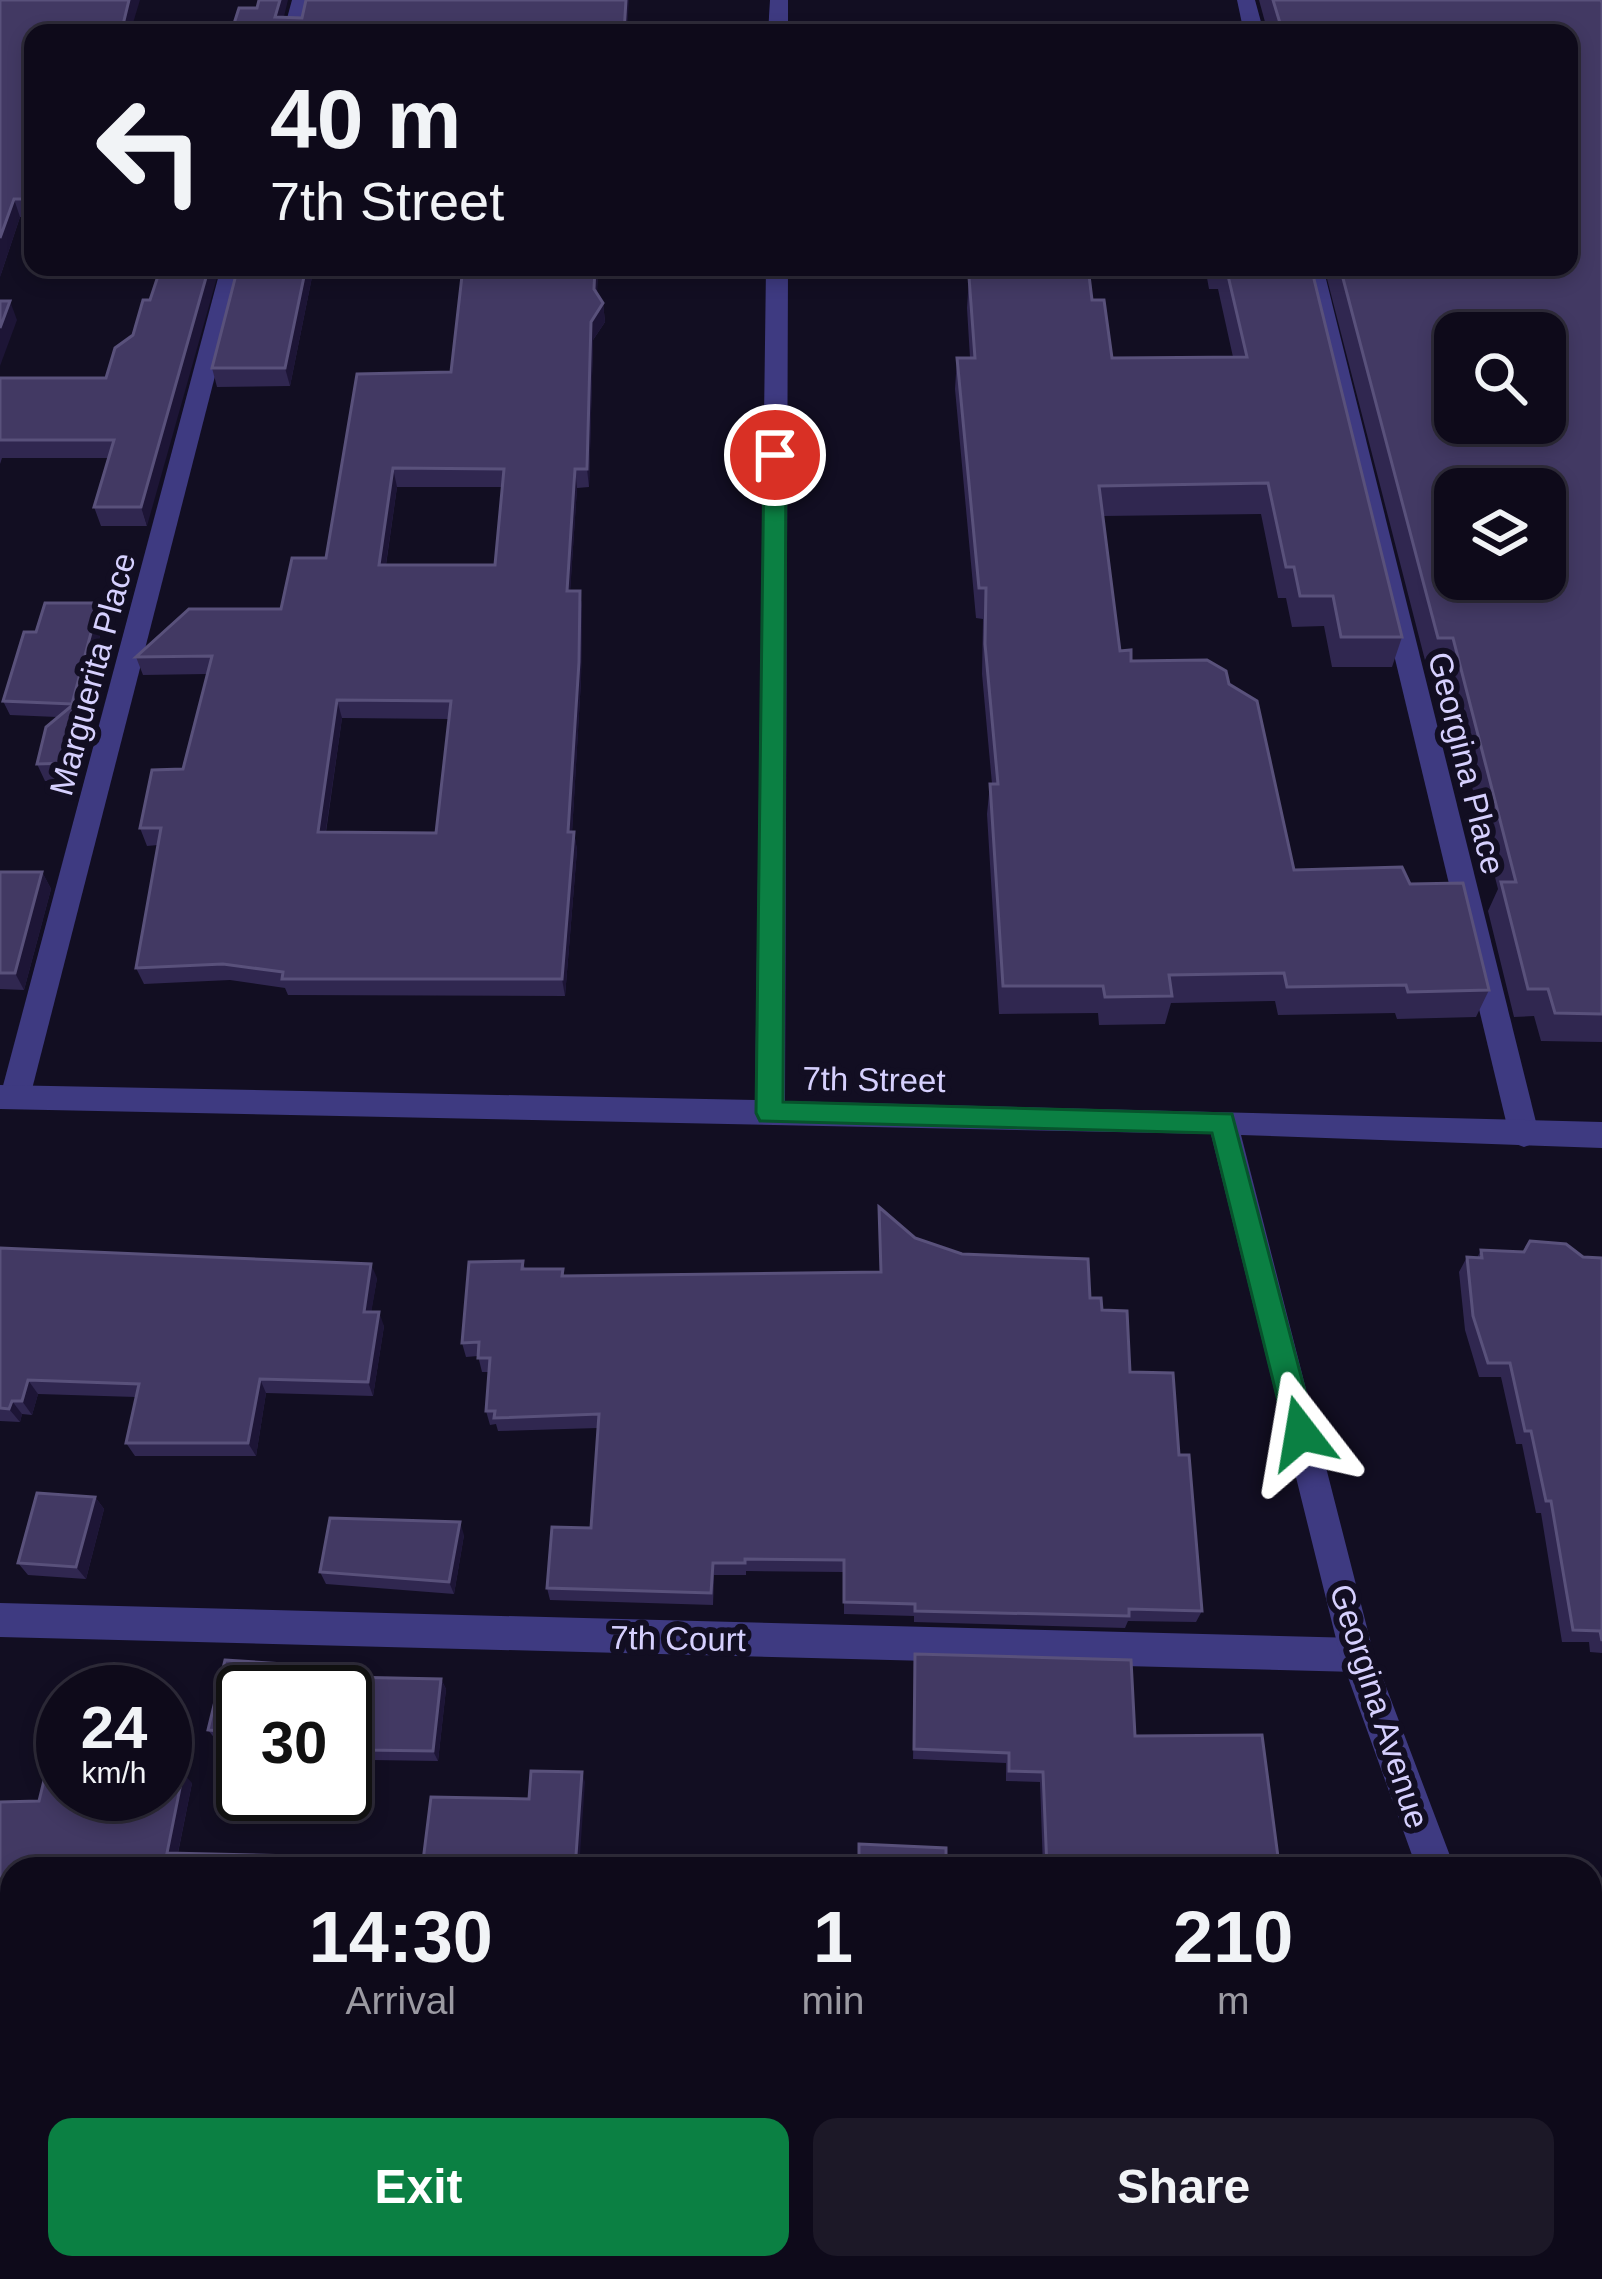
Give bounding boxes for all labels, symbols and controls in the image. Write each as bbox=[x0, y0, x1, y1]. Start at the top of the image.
icon: left bbox=[72, 72, 228, 228]
text: 40 m bbox=[270, 72, 461, 166]
text: 7th Street bbox=[270, 171, 504, 231]
map controls bbox=[1434, 312, 1566, 600]
button: search bbox=[1434, 312, 1566, 444]
pin bbox=[724, 404, 826, 506]
icon: arrive bbox=[742, 422, 808, 488]
button: layers bbox=[1434, 468, 1566, 600]
street label: Marguerita Place bbox=[42, 549, 143, 799]
street label: Georgina Place bbox=[1421, 648, 1512, 878]
street label: 7th Street bbox=[802, 1060, 946, 1099]
position arrow bbox=[1238, 1370, 1364, 1496]
street label: Georgina Avenue bbox=[1323, 1579, 1436, 1833]
street label: 7th Court bbox=[610, 1619, 746, 1658]
speed limit sign: 30 bbox=[216, 1665, 372, 1821]
text: 24 bbox=[81, 1694, 147, 1761]
text: km/h bbox=[81, 1756, 147, 1789]
text: 14:30 bbox=[309, 1897, 493, 1977]
text: 1 bbox=[813, 1897, 853, 1977]
text: 210 bbox=[1173, 1897, 1293, 1977]
text: Arrival bbox=[346, 1979, 456, 2022]
text: min bbox=[802, 1979, 864, 2022]
text: m bbox=[1217, 1979, 1249, 2022]
button: Exit bbox=[48, 2118, 789, 2256]
button: Share bbox=[813, 2118, 1554, 2256]

